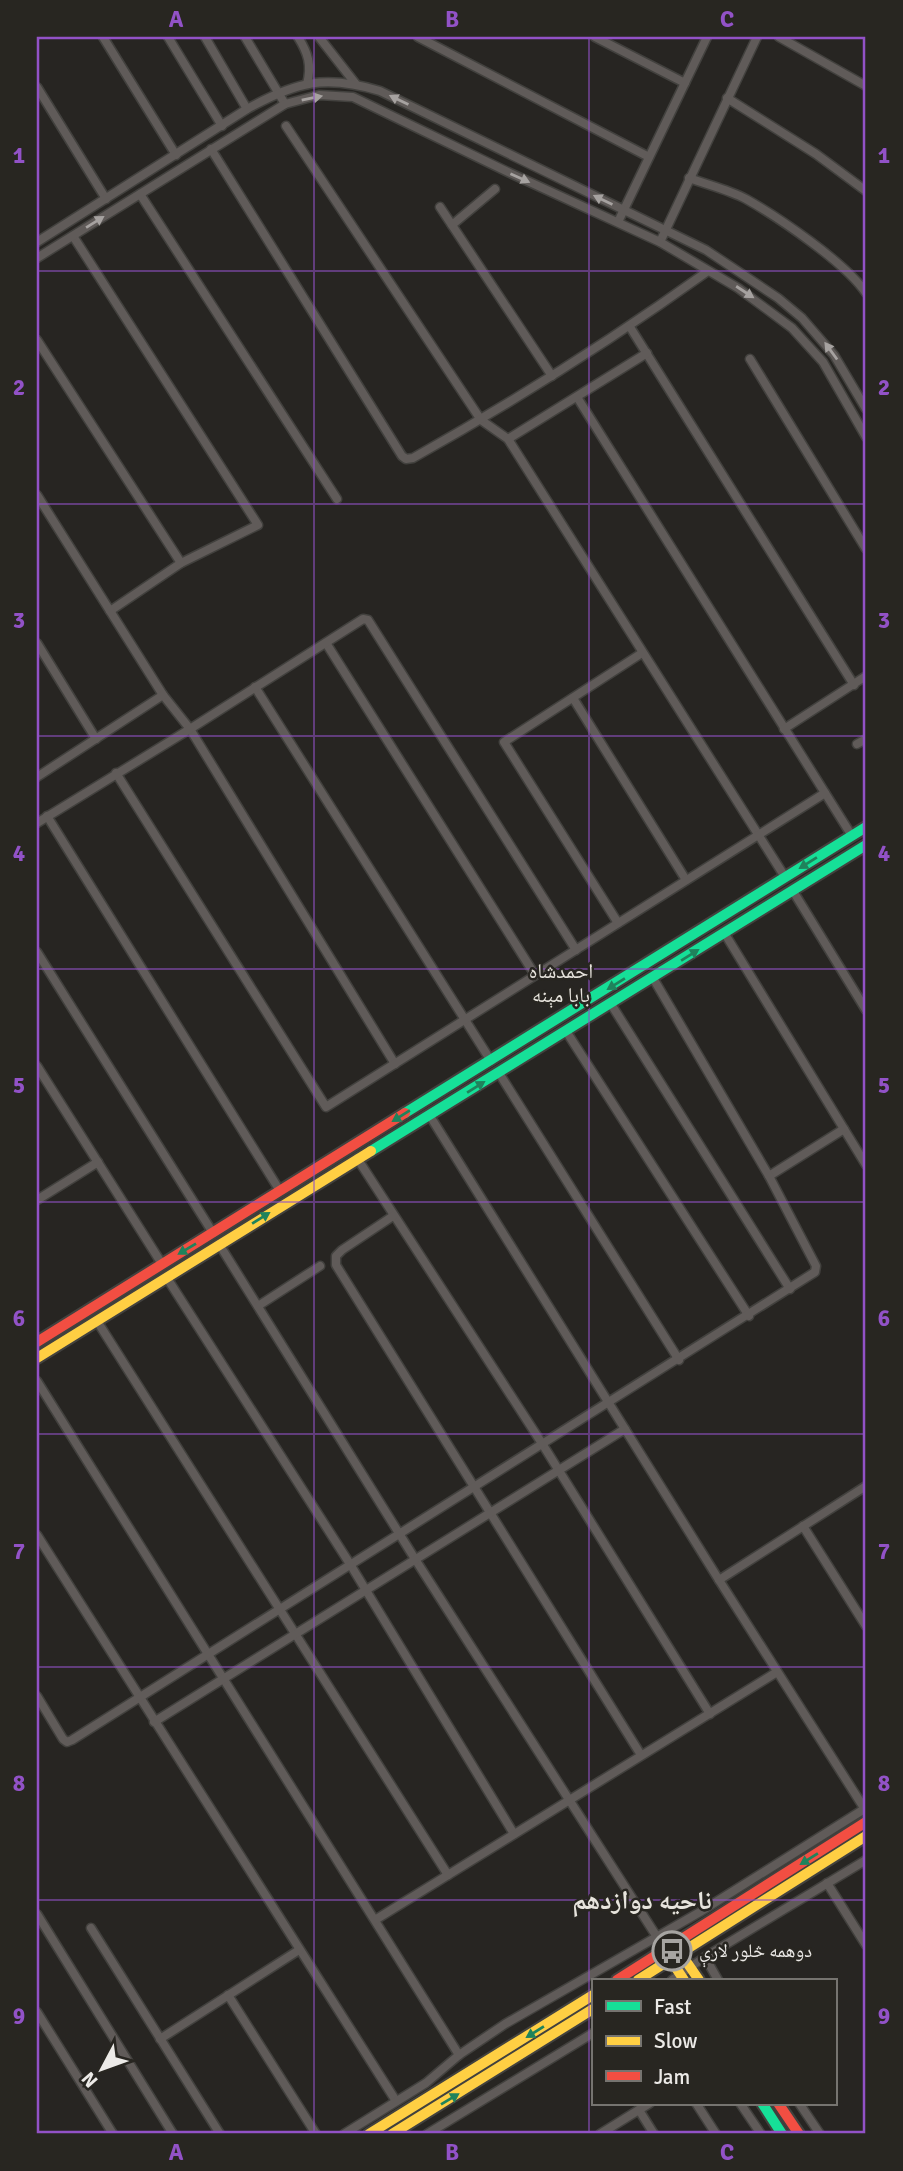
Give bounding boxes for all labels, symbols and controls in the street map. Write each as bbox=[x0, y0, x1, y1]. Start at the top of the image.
text: A bbox=[169, 5, 184, 34]
text: B bbox=[445, 5, 459, 34]
text: C bbox=[720, 5, 734, 34]
one-way arrow bbox=[301, 92, 323, 103]
one-way arrow bbox=[389, 94, 409, 105]
text: 1 bbox=[13, 141, 25, 170]
text: 1 bbox=[878, 141, 890, 170]
one-way arrow bbox=[510, 173, 531, 184]
one-way arrow bbox=[593, 194, 613, 205]
one-way arrow bbox=[85, 216, 104, 229]
one-way arrow bbox=[735, 286, 755, 299]
one-way arrow bbox=[824, 342, 838, 360]
text: 2 bbox=[13, 373, 25, 402]
text: 2 bbox=[878, 373, 890, 402]
text: 3 bbox=[13, 606, 25, 635]
text: 3 bbox=[878, 606, 890, 635]
text: 4 bbox=[13, 839, 25, 868]
text: 4 bbox=[878, 839, 890, 868]
one-way arrow bbox=[799, 856, 818, 869]
one-way arrow bbox=[681, 948, 700, 961]
district label: احمدشاه بابا مېنه bbox=[529, 958, 593, 1008]
one-way arrow bbox=[606, 978, 625, 991]
text: 5 bbox=[13, 1071, 25, 1100]
text: 5 bbox=[878, 1071, 890, 1100]
one-way arrow bbox=[466, 1081, 486, 1094]
one-way arrow bbox=[392, 1110, 411, 1123]
one-way arrow bbox=[251, 1211, 270, 1224]
one-way arrow bbox=[177, 1242, 196, 1255]
text: 6 bbox=[13, 1304, 25, 1333]
text: 6 bbox=[878, 1304, 890, 1333]
text: 7 bbox=[13, 1537, 25, 1566]
text: 7 bbox=[878, 1537, 890, 1566]
text: 8 bbox=[13, 1769, 25, 1798]
text: 8 bbox=[878, 1769, 890, 1798]
one-way arrow bbox=[799, 1852, 818, 1865]
district label: ناحیه دوازدهم bbox=[572, 1885, 712, 1918]
bus stop icon: دوهمه څلور لارې bbox=[651, 1930, 693, 1972]
place label: دوهمه څلور لارې bbox=[699, 1939, 812, 1968]
legend bbox=[592, 1979, 836, 2104]
text: Fast bbox=[654, 1994, 691, 2020]
text: 9 bbox=[13, 2002, 25, 2031]
text: 9 bbox=[878, 2002, 890, 2031]
one-way arrow bbox=[526, 2025, 545, 2038]
text: Slow bbox=[654, 2028, 698, 2054]
north arrow bbox=[66, 2035, 136, 2104]
text: Jam bbox=[654, 2064, 690, 2090]
text: N bbox=[77, 2067, 103, 2092]
one-way arrow bbox=[440, 2092, 459, 2105]
text: A bbox=[169, 2138, 184, 2167]
text: B bbox=[445, 2138, 459, 2167]
text: C bbox=[720, 2138, 734, 2167]

